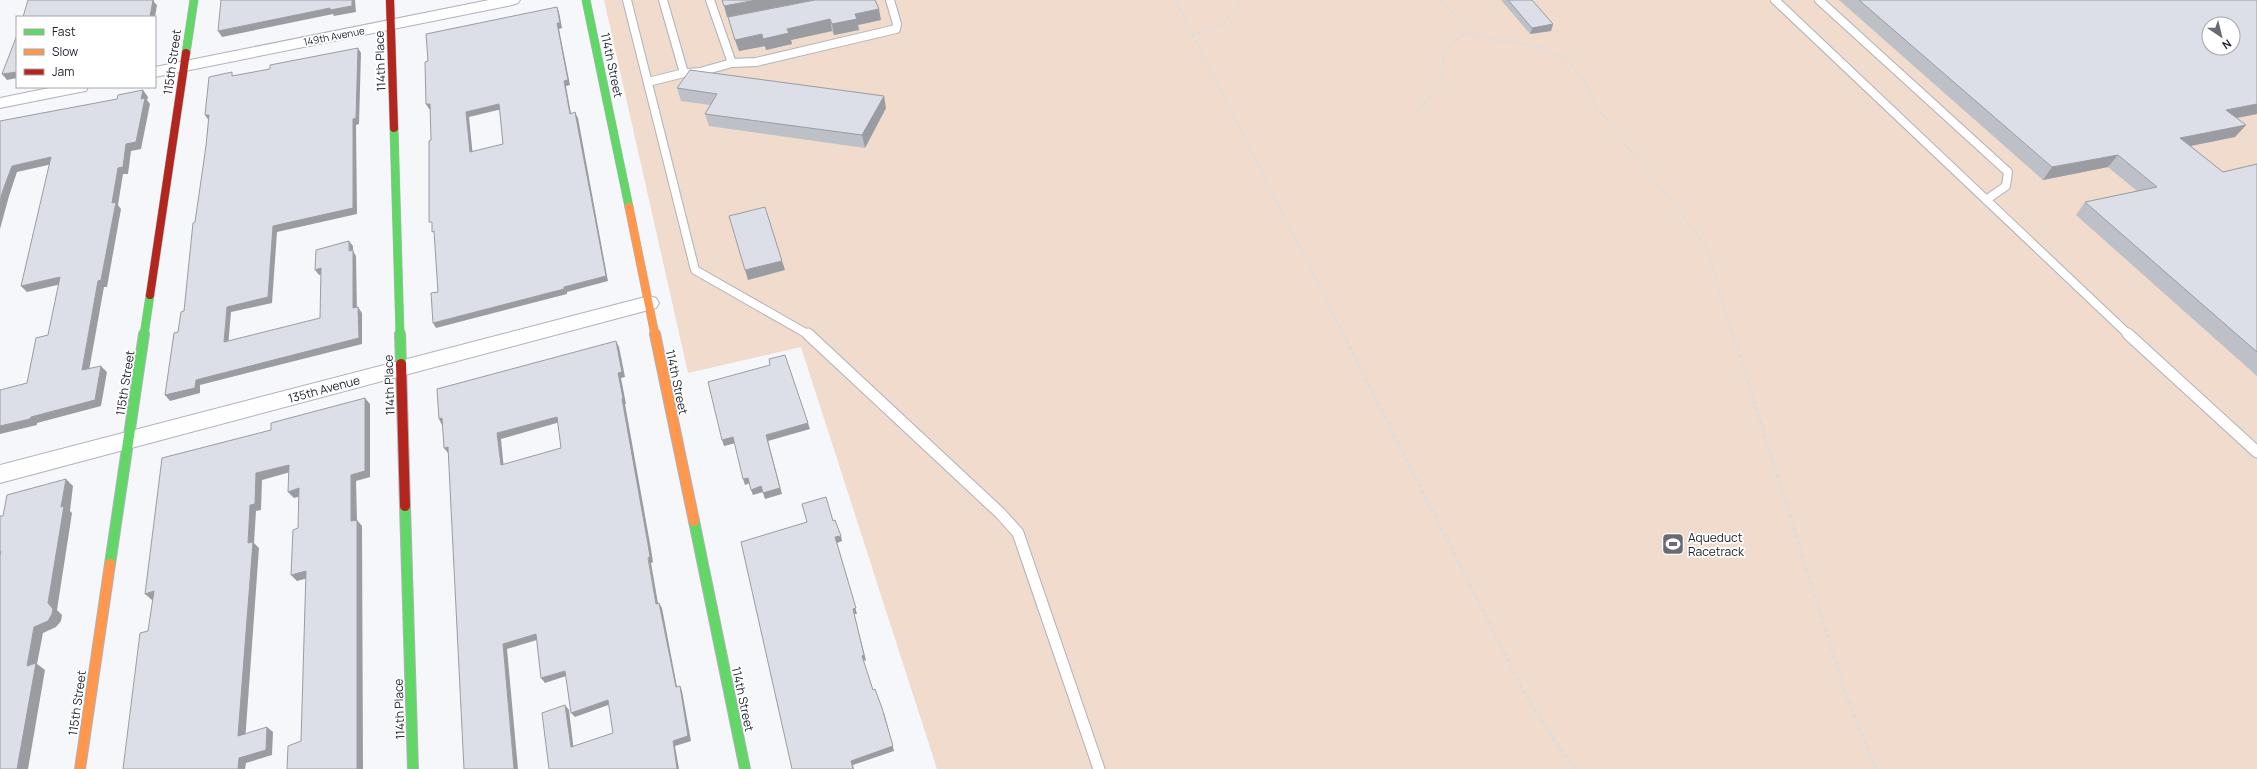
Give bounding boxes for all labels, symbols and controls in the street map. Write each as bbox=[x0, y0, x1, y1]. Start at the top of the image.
legend bbox=[16, 16, 156, 88]
north arrow bbox=[2201, 16, 2241, 56]
text: Fast bbox=[52, 23, 76, 40]
street label: 149th Avenue bbox=[302, 23, 366, 49]
street label: 115th Street bbox=[159, 28, 185, 96]
street label: 114th Place bbox=[370, 30, 390, 92]
street label: 114th Street bbox=[597, 31, 627, 99]
text: N bbox=[2219, 36, 2235, 53]
text: Slow bbox=[52, 43, 78, 60]
text: Jam bbox=[52, 63, 74, 80]
street label: 114th Street bbox=[662, 348, 692, 416]
street label: 115th Street bbox=[111, 349, 139, 417]
street label: 114th Place bbox=[379, 354, 399, 416]
street label: 135th Avenue bbox=[286, 371, 362, 407]
place label: Aqueduct Racetrack bbox=[1688, 529, 1745, 560]
sports icon: Aqueduct Racetrack bbox=[1660, 531, 1686, 557]
street label: 114th Street bbox=[728, 665, 758, 733]
street label: 115th Street bbox=[64, 669, 90, 737]
street label: 114th Place bbox=[389, 678, 409, 740]

